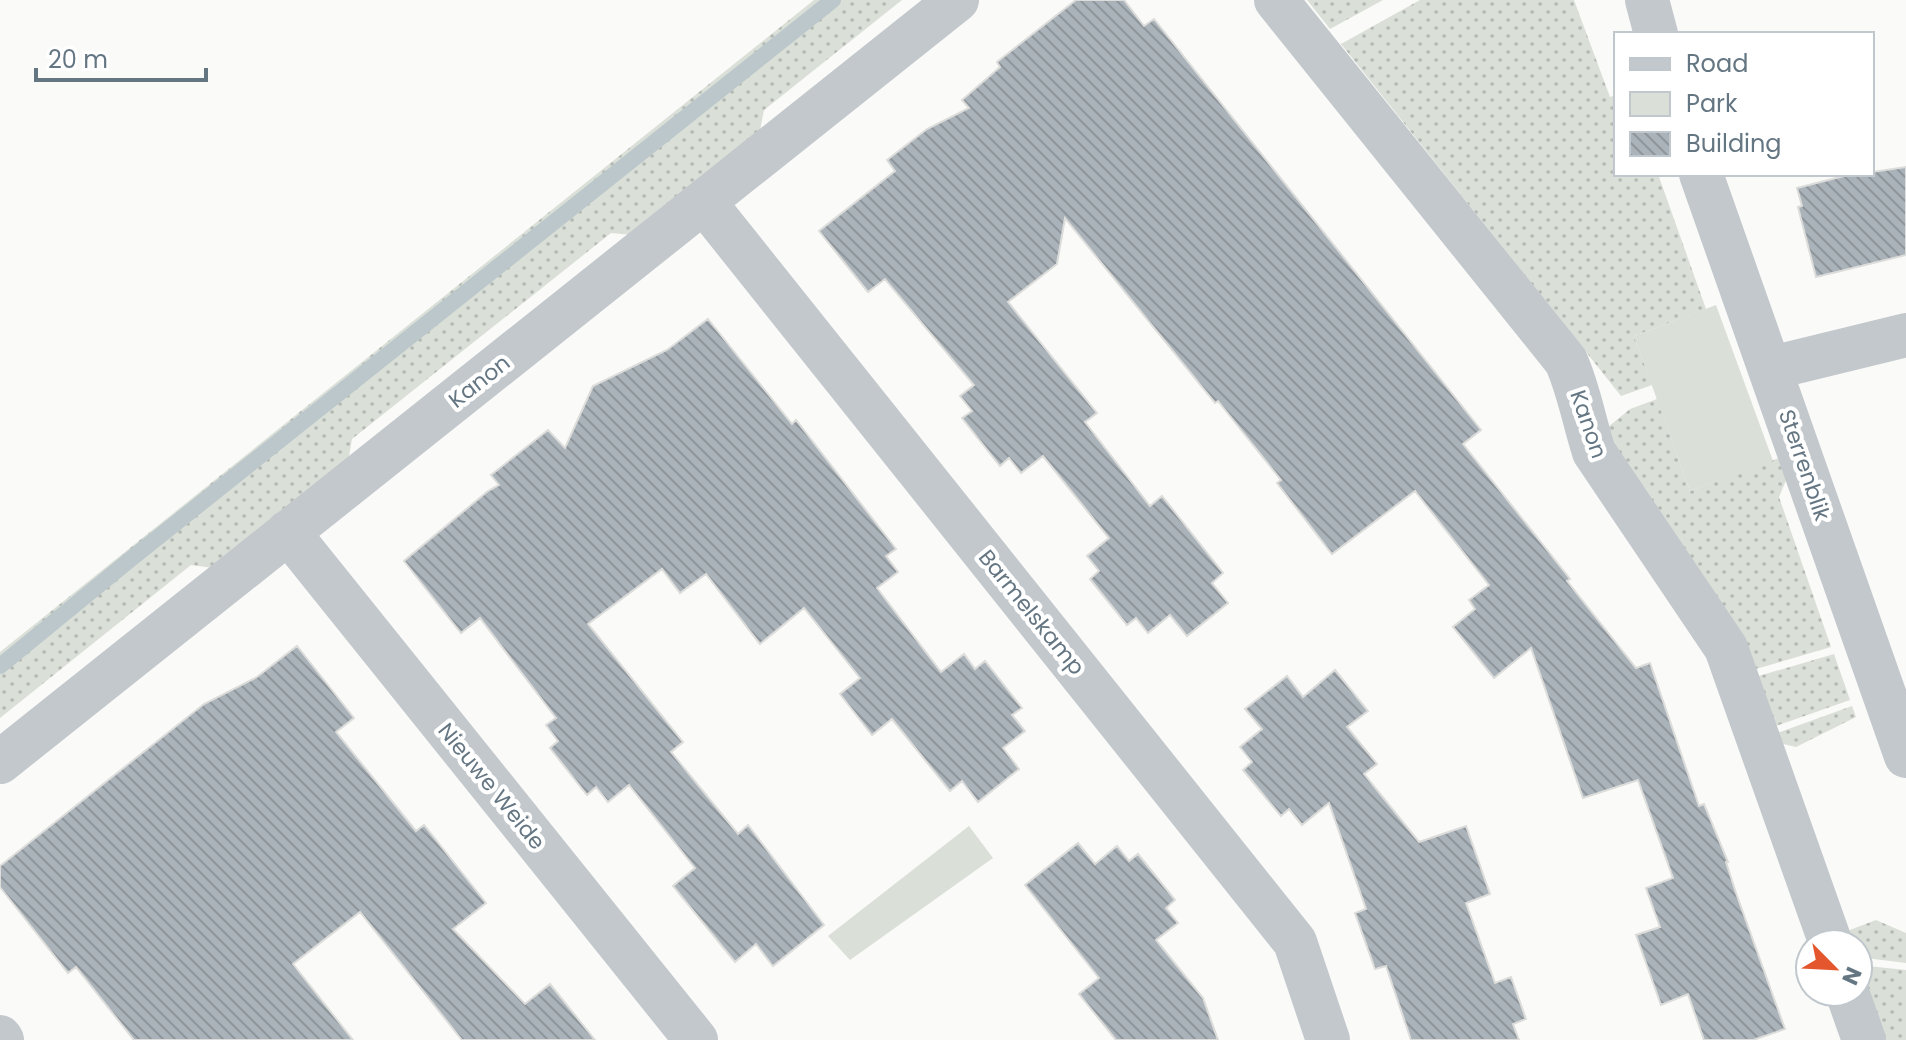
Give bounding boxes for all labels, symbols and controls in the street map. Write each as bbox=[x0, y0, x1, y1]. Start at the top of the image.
scale bar bbox=[36, 32, 206, 82]
legend bbox=[1614, 32, 1874, 176]
text: 20 m bbox=[48, 43, 108, 76]
text: Road bbox=[1686, 47, 1748, 80]
text: Park bbox=[1686, 87, 1738, 120]
text: Building bbox=[1686, 127, 1782, 160]
street label: Kanon bbox=[442, 348, 517, 415]
street label: Kanon bbox=[1562, 386, 1615, 462]
street label: Sterrenblik bbox=[1771, 405, 1838, 526]
street label: Barmelskamp bbox=[971, 543, 1092, 682]
street label: Nieuwe Weide bbox=[431, 716, 552, 856]
north arrow bbox=[1794, 928, 1874, 1008]
text: N bbox=[1834, 962, 1869, 990]

